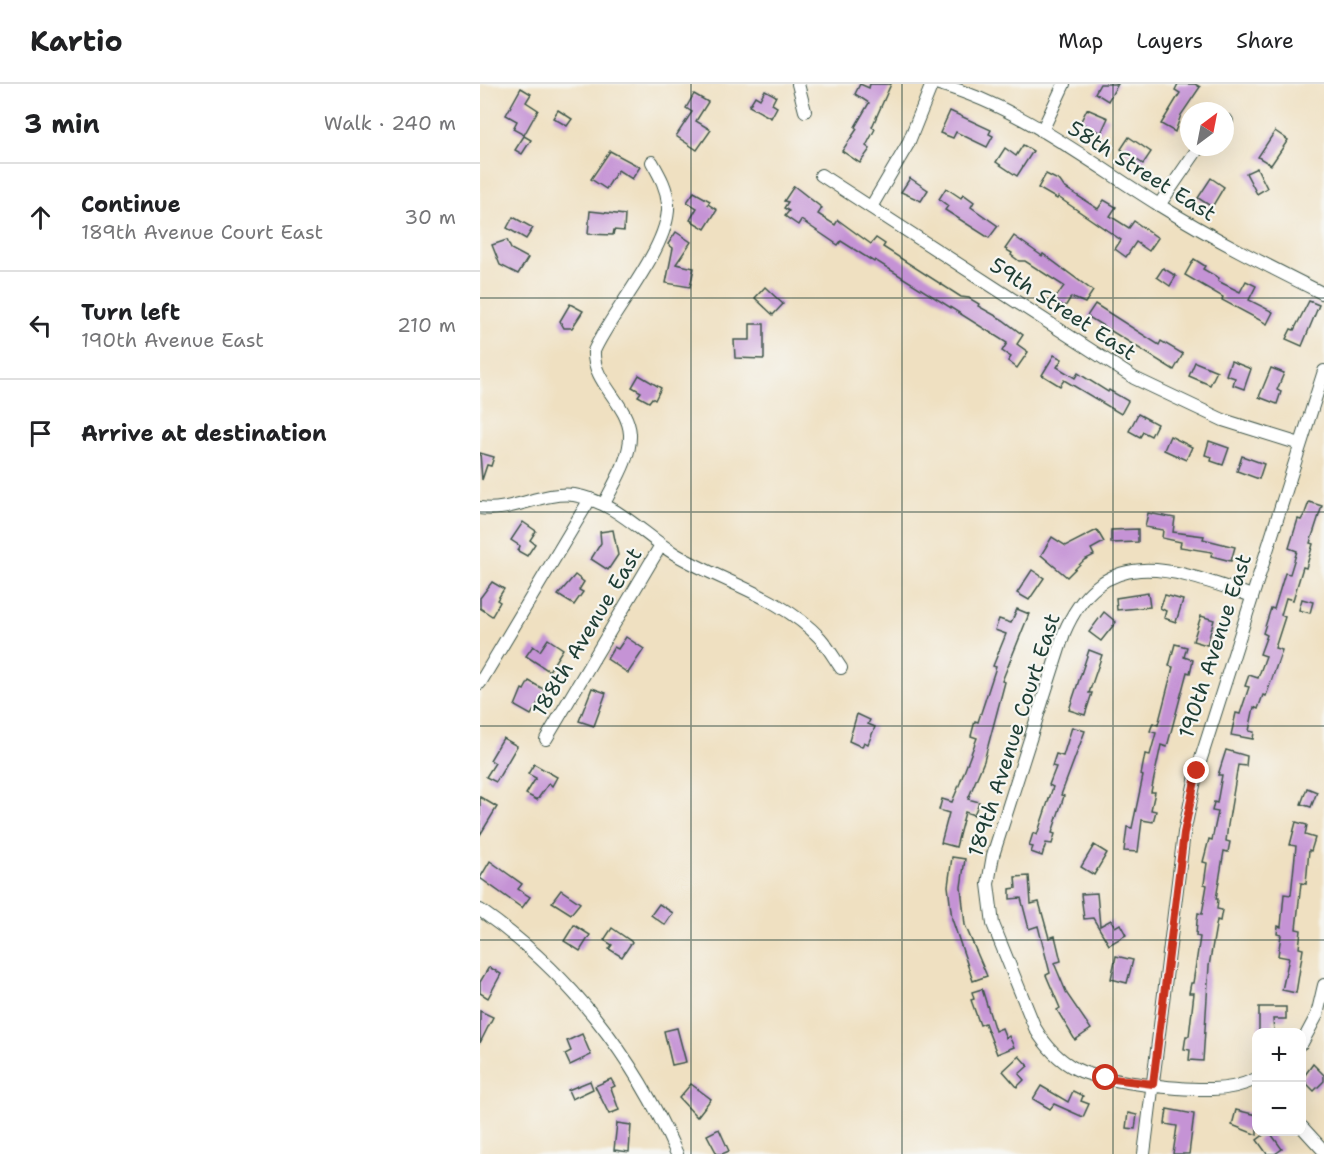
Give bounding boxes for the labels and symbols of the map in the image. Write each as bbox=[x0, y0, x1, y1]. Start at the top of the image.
north arrow bbox=[1180, 102, 1234, 156]
street label: 58th Street East bbox=[1063, 114, 1221, 228]
street label: 59th Street East bbox=[984, 251, 1142, 367]
street label: 188th Avenue East bbox=[525, 542, 649, 722]
street label: 190th Avenue East bbox=[1172, 550, 1258, 742]
street label: 189th Avenue Court East bbox=[961, 610, 1067, 860]
route end bbox=[1183, 757, 1209, 783]
route start bbox=[1092, 1064, 1118, 1090]

